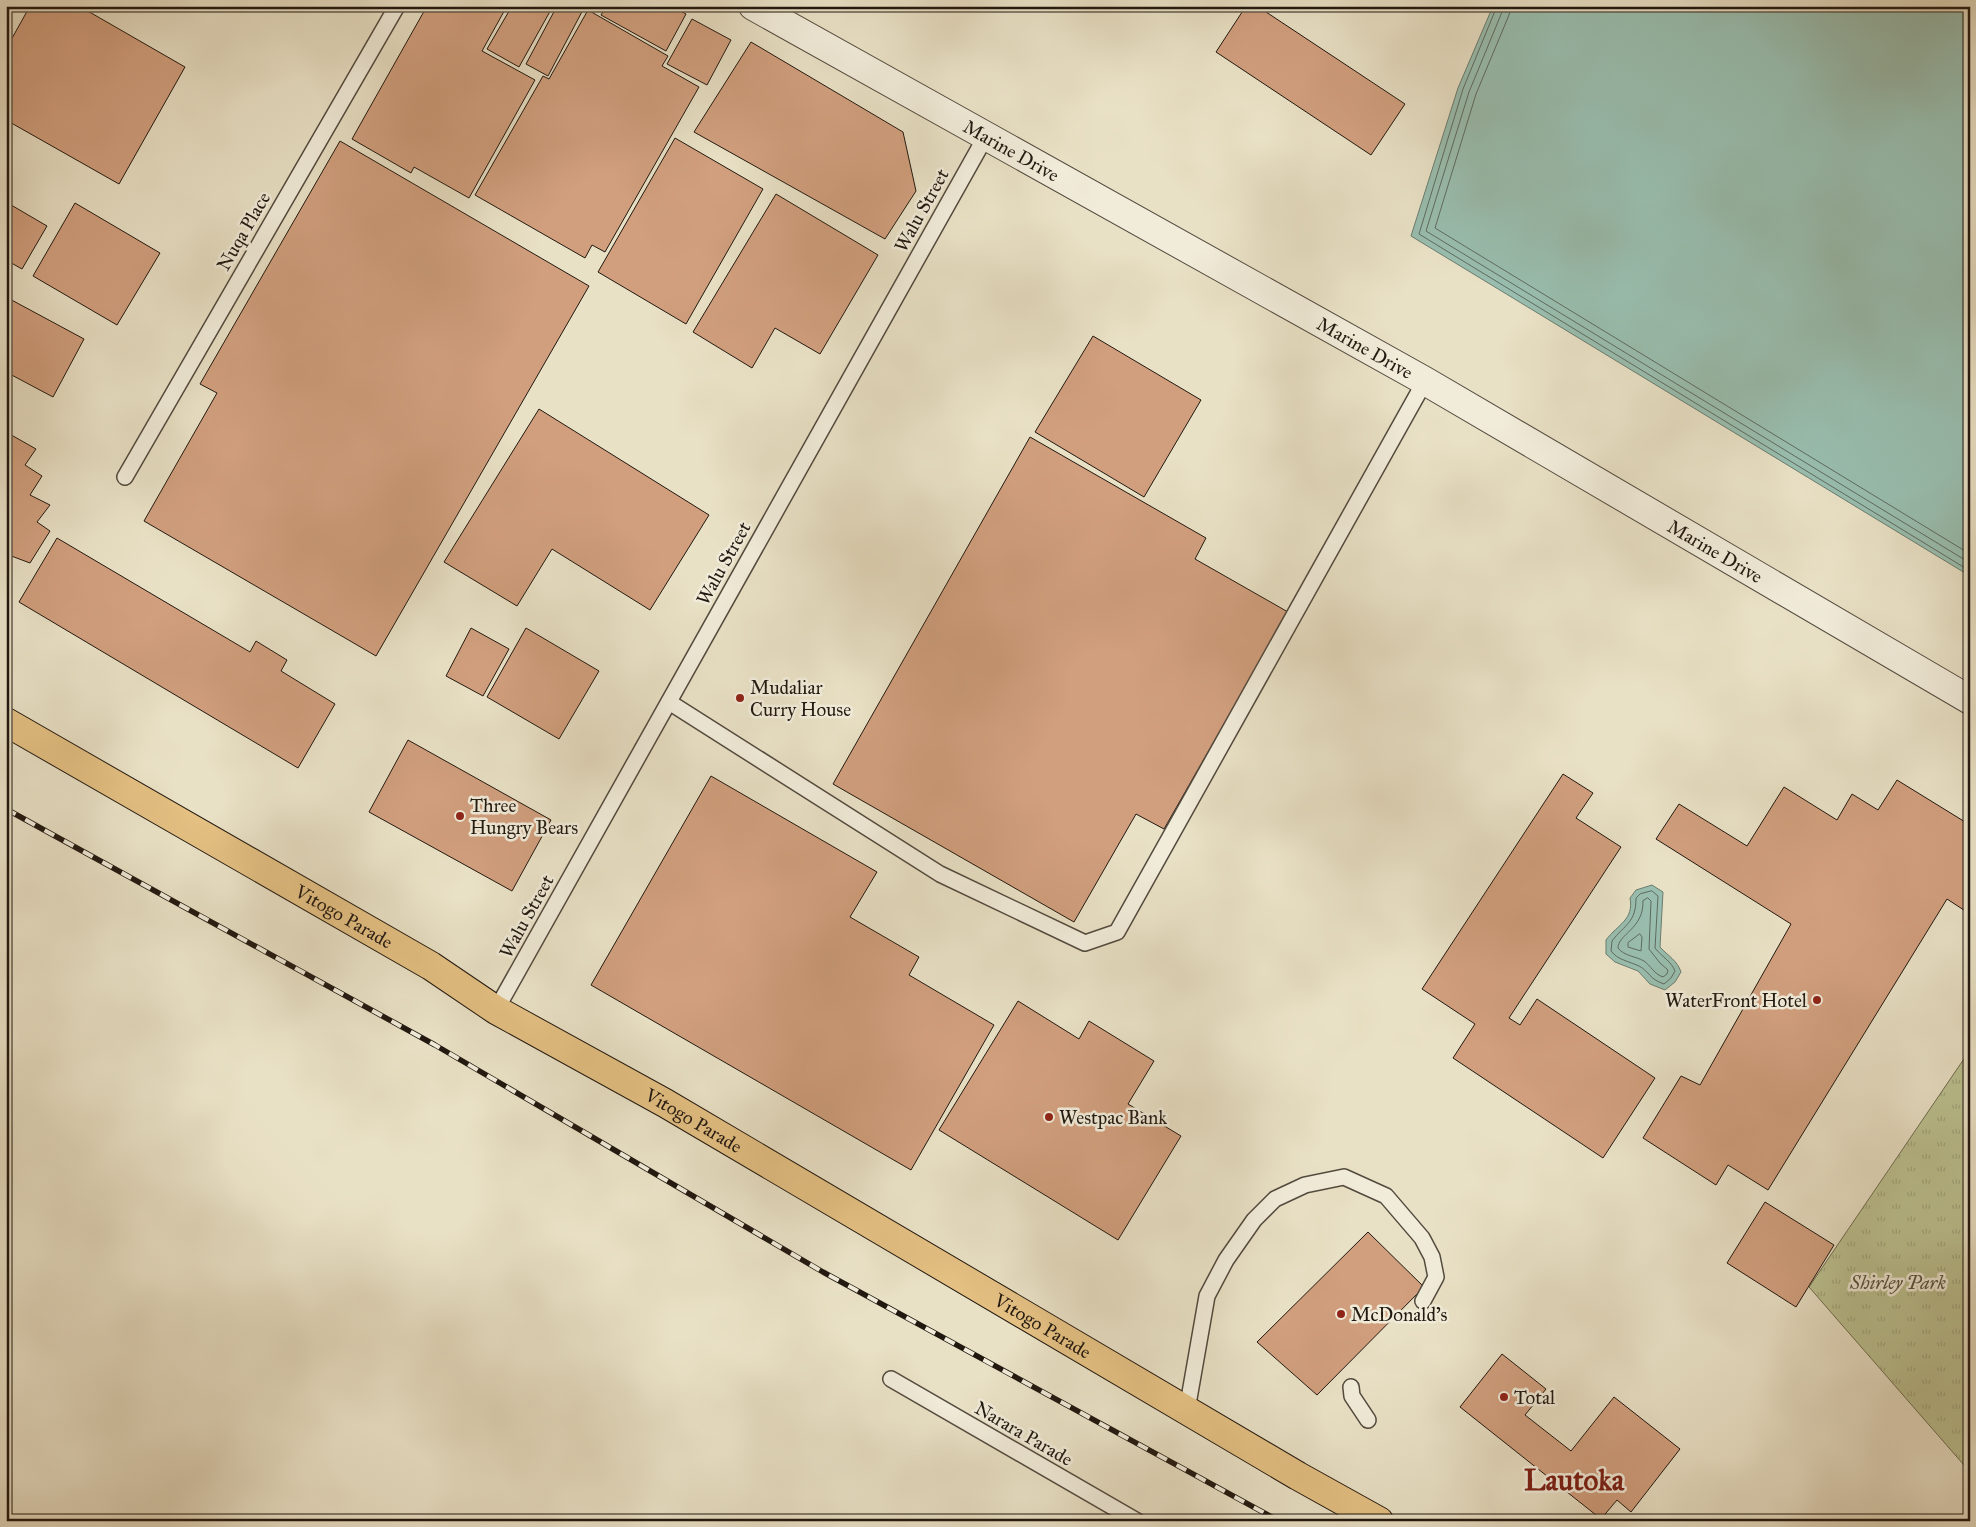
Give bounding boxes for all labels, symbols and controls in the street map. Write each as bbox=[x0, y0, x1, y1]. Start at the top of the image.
street label: Marine Drive bbox=[959, 115, 1063, 187]
street label: Walu Street bbox=[889, 164, 954, 256]
street label: Nuqa Place bbox=[212, 188, 276, 275]
street label: Marine Drive bbox=[1313, 312, 1417, 384]
street label: Marine Drive bbox=[1663, 515, 1767, 588]
street label: Walu Street bbox=[691, 517, 756, 609]
place label: Mudaliar Curry House bbox=[750, 676, 851, 721]
marker: Mudaliar Curry House bbox=[734, 692, 746, 704]
place label: Three Hungry Bears bbox=[470, 794, 578, 840]
marker: Three Hungry Bears bbox=[454, 810, 466, 822]
street label: Walu Street bbox=[494, 870, 559, 962]
street label: Vitogo Parade bbox=[290, 879, 397, 954]
place label: WaterFront Hotel bbox=[1665, 989, 1808, 1012]
marker: WaterFront Hotel bbox=[1811, 994, 1823, 1006]
street label: Vitogo Parade bbox=[640, 1083, 746, 1158]
place label: Westpac Bank bbox=[1059, 1106, 1167, 1129]
marker: Westpac Bank bbox=[1043, 1111, 1055, 1123]
park label: Shirley Park bbox=[1849, 1271, 1946, 1294]
street label: Vitogo Parade bbox=[989, 1288, 1095, 1364]
place label: McDonald's bbox=[1351, 1303, 1448, 1326]
marker: McDonald's bbox=[1335, 1308, 1347, 1320]
place label: Total bbox=[1514, 1386, 1556, 1409]
marker: Total bbox=[1498, 1391, 1510, 1403]
street label: Narara Parade bbox=[971, 1396, 1077, 1471]
district label: Lautoka bbox=[1524, 1463, 1625, 1498]

